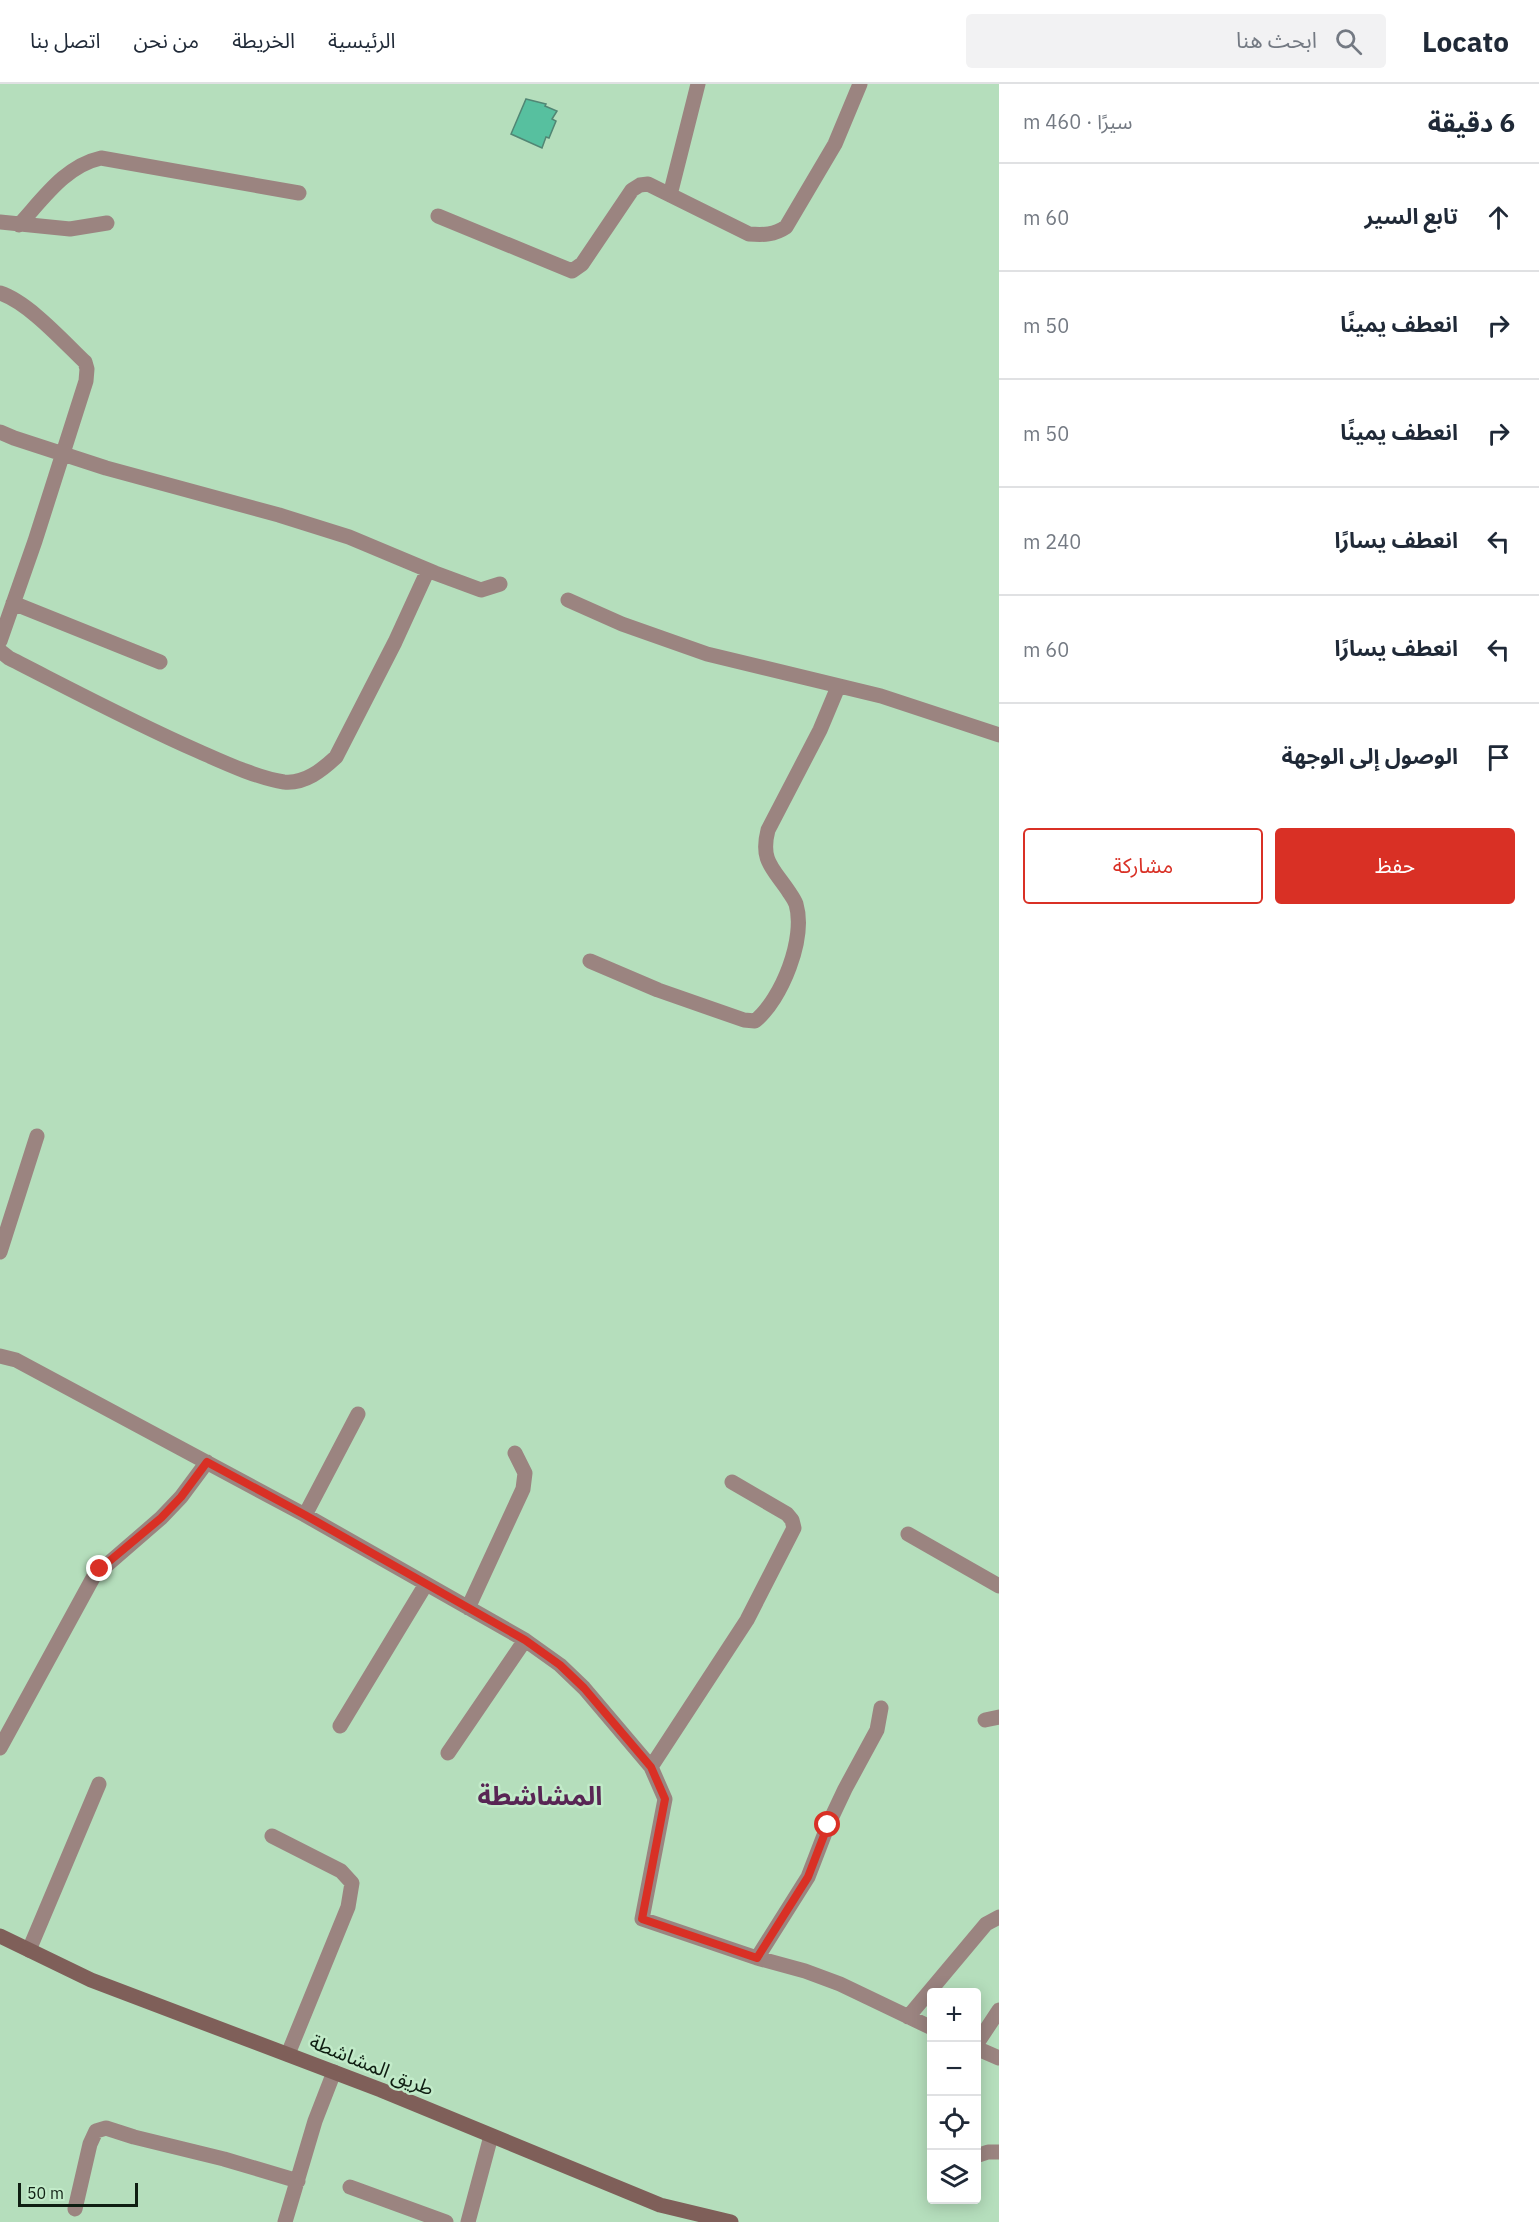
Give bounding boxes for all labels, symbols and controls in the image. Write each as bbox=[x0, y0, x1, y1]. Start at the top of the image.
search box bbox=[966, 14, 1386, 68]
text: Locato bbox=[1422, 23, 1509, 60]
text: ابحث هنا bbox=[1236, 25, 1317, 54]
icon: search bbox=[1332, 25, 1365, 58]
text: اتصل بنا bbox=[30, 26, 100, 54]
text: من نحن bbox=[133, 26, 199, 54]
text: الخريطة bbox=[232, 26, 295, 54]
text: الرئيسية bbox=[328, 26, 396, 54]
text: 6 دقيقة bbox=[1428, 105, 1515, 139]
text: سيرًا · 460 m bbox=[1023, 108, 1132, 135]
text: تابع السير bbox=[1365, 201, 1458, 230]
icon: ahead bbox=[1482, 201, 1515, 234]
text: 60 m bbox=[1023, 204, 1069, 231]
text: انعطف يمينًا bbox=[1340, 309, 1458, 338]
icon: right bbox=[1482, 309, 1515, 342]
text: 50 m bbox=[1023, 312, 1069, 339]
text: انعطف يمينًا bbox=[1340, 417, 1458, 446]
icon: right bbox=[1482, 417, 1515, 450]
text: 50 m bbox=[1023, 420, 1069, 447]
text: انعطف يسارًا bbox=[1335, 525, 1458, 554]
icon: left bbox=[1482, 525, 1515, 558]
text: 240 m bbox=[1023, 528, 1081, 555]
text: انعطف يسارًا bbox=[1335, 633, 1458, 662]
icon: left bbox=[1482, 633, 1515, 666]
text: 60 m bbox=[1023, 636, 1069, 663]
text: الوصول إلى الوجهة bbox=[1281, 741, 1458, 770]
icon: arrive bbox=[1482, 741, 1515, 774]
button: مشاركة bbox=[1023, 828, 1263, 904]
button: حفظ bbox=[1275, 828, 1515, 904]
route end bbox=[86, 1555, 112, 1581]
district label: المشاشطة bbox=[478, 1778, 602, 1812]
route start bbox=[814, 1811, 840, 1837]
map controls bbox=[927, 1988, 981, 2204]
button: + bbox=[927, 1988, 981, 2042]
street label: طريق المشاشطة bbox=[306, 2027, 438, 2102]
button: − bbox=[927, 2042, 981, 2096]
button: locate bbox=[927, 2096, 981, 2150]
button: layers bbox=[927, 2150, 981, 2204]
scale bar bbox=[18, 2180, 138, 2208]
text: 50 m bbox=[27, 2183, 64, 2203]

